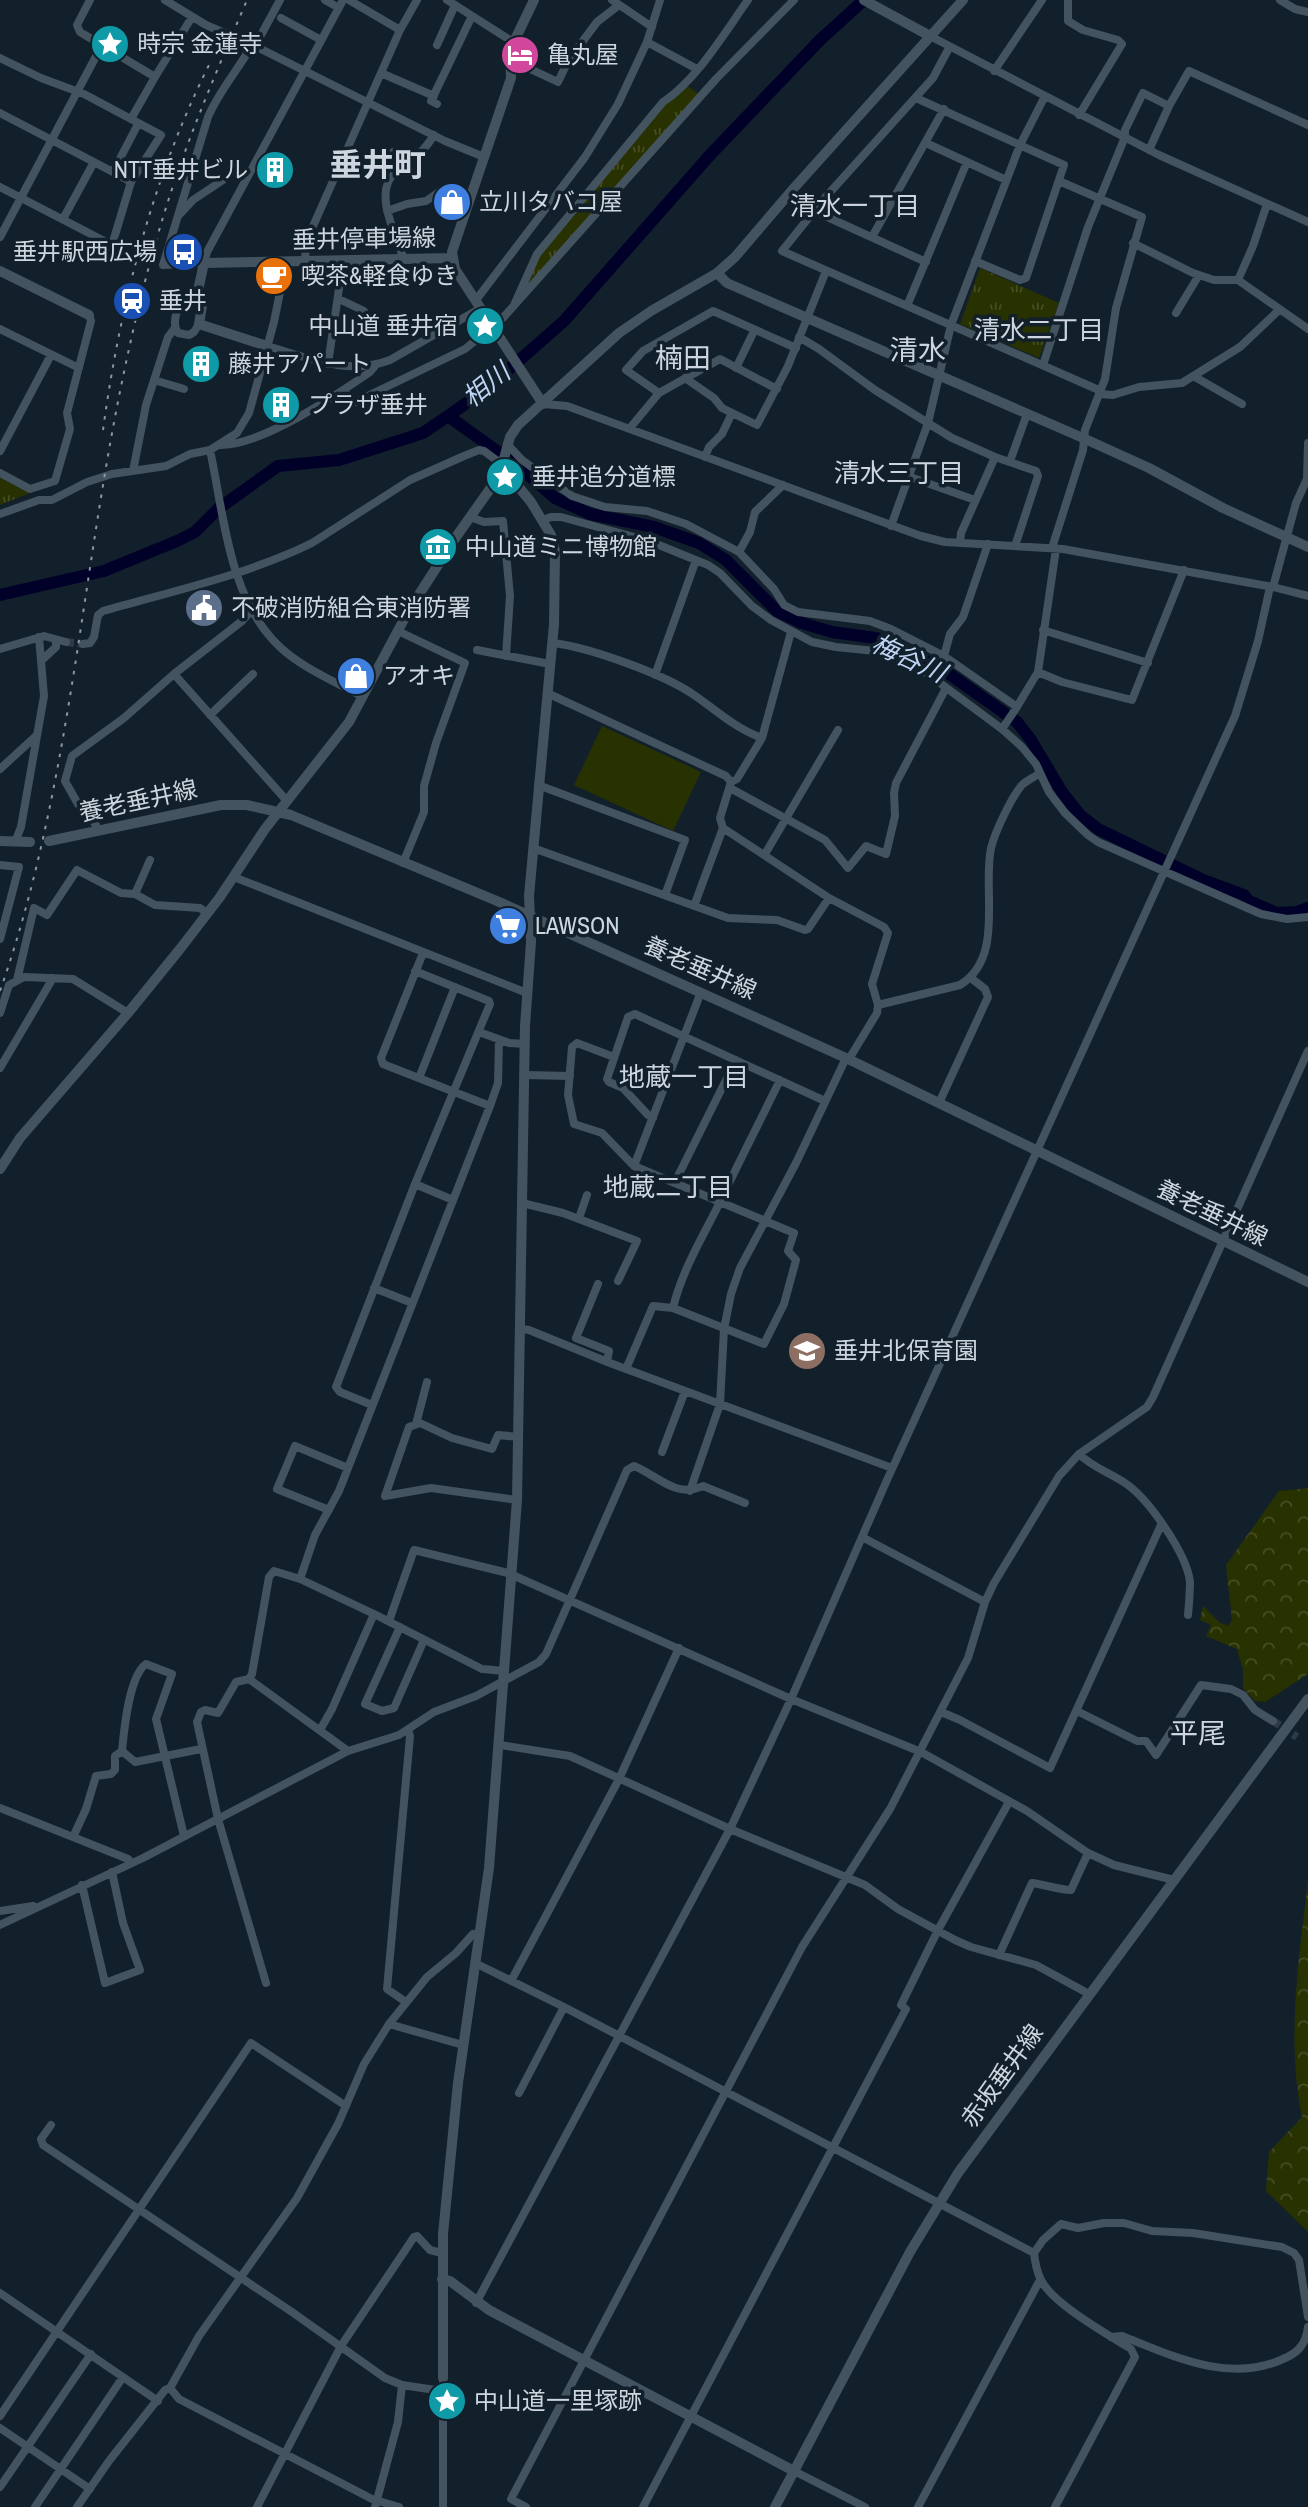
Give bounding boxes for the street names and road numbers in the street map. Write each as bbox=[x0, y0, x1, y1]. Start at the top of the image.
street label: 垂井停車場線 bbox=[292, 221, 436, 255]
street label: 養老垂井線 bbox=[76, 772, 200, 828]
street label: 養老垂井線 bbox=[639, 928, 762, 1006]
street label: 養老垂井線 bbox=[1151, 1171, 1273, 1253]
street label: 赤坂垂井線 bbox=[953, 2017, 1049, 2133]

